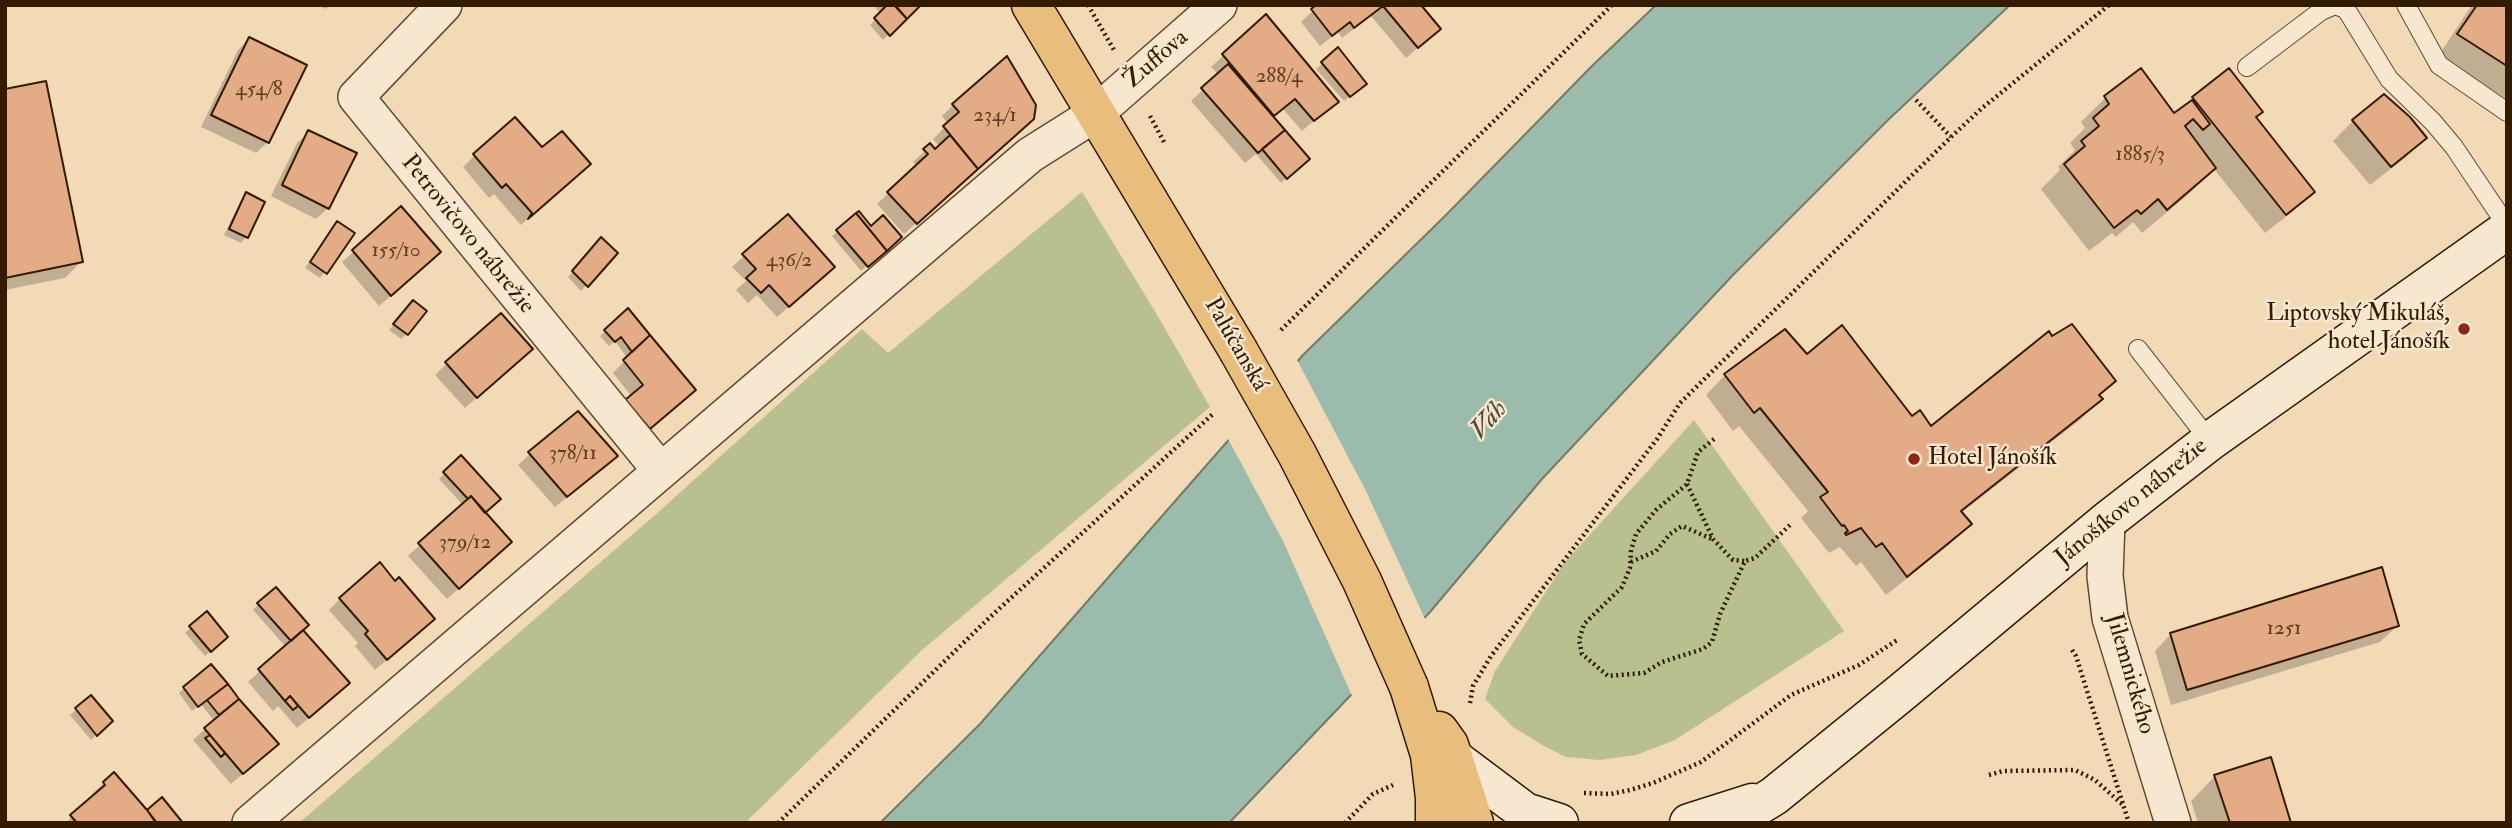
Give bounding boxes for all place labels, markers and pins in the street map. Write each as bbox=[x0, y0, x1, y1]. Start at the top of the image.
place label: Liptovský Mikuláš, hotel Jánošík bbox=[2266, 301, 2450, 357]
marker: Liptovský Mikuláš, hotel Jánošík bbox=[2456, 321, 2472, 337]
place label: Hotel Jánošík bbox=[1928, 445, 2057, 473]
marker: Hotel Jánošík bbox=[1906, 451, 1922, 467]

